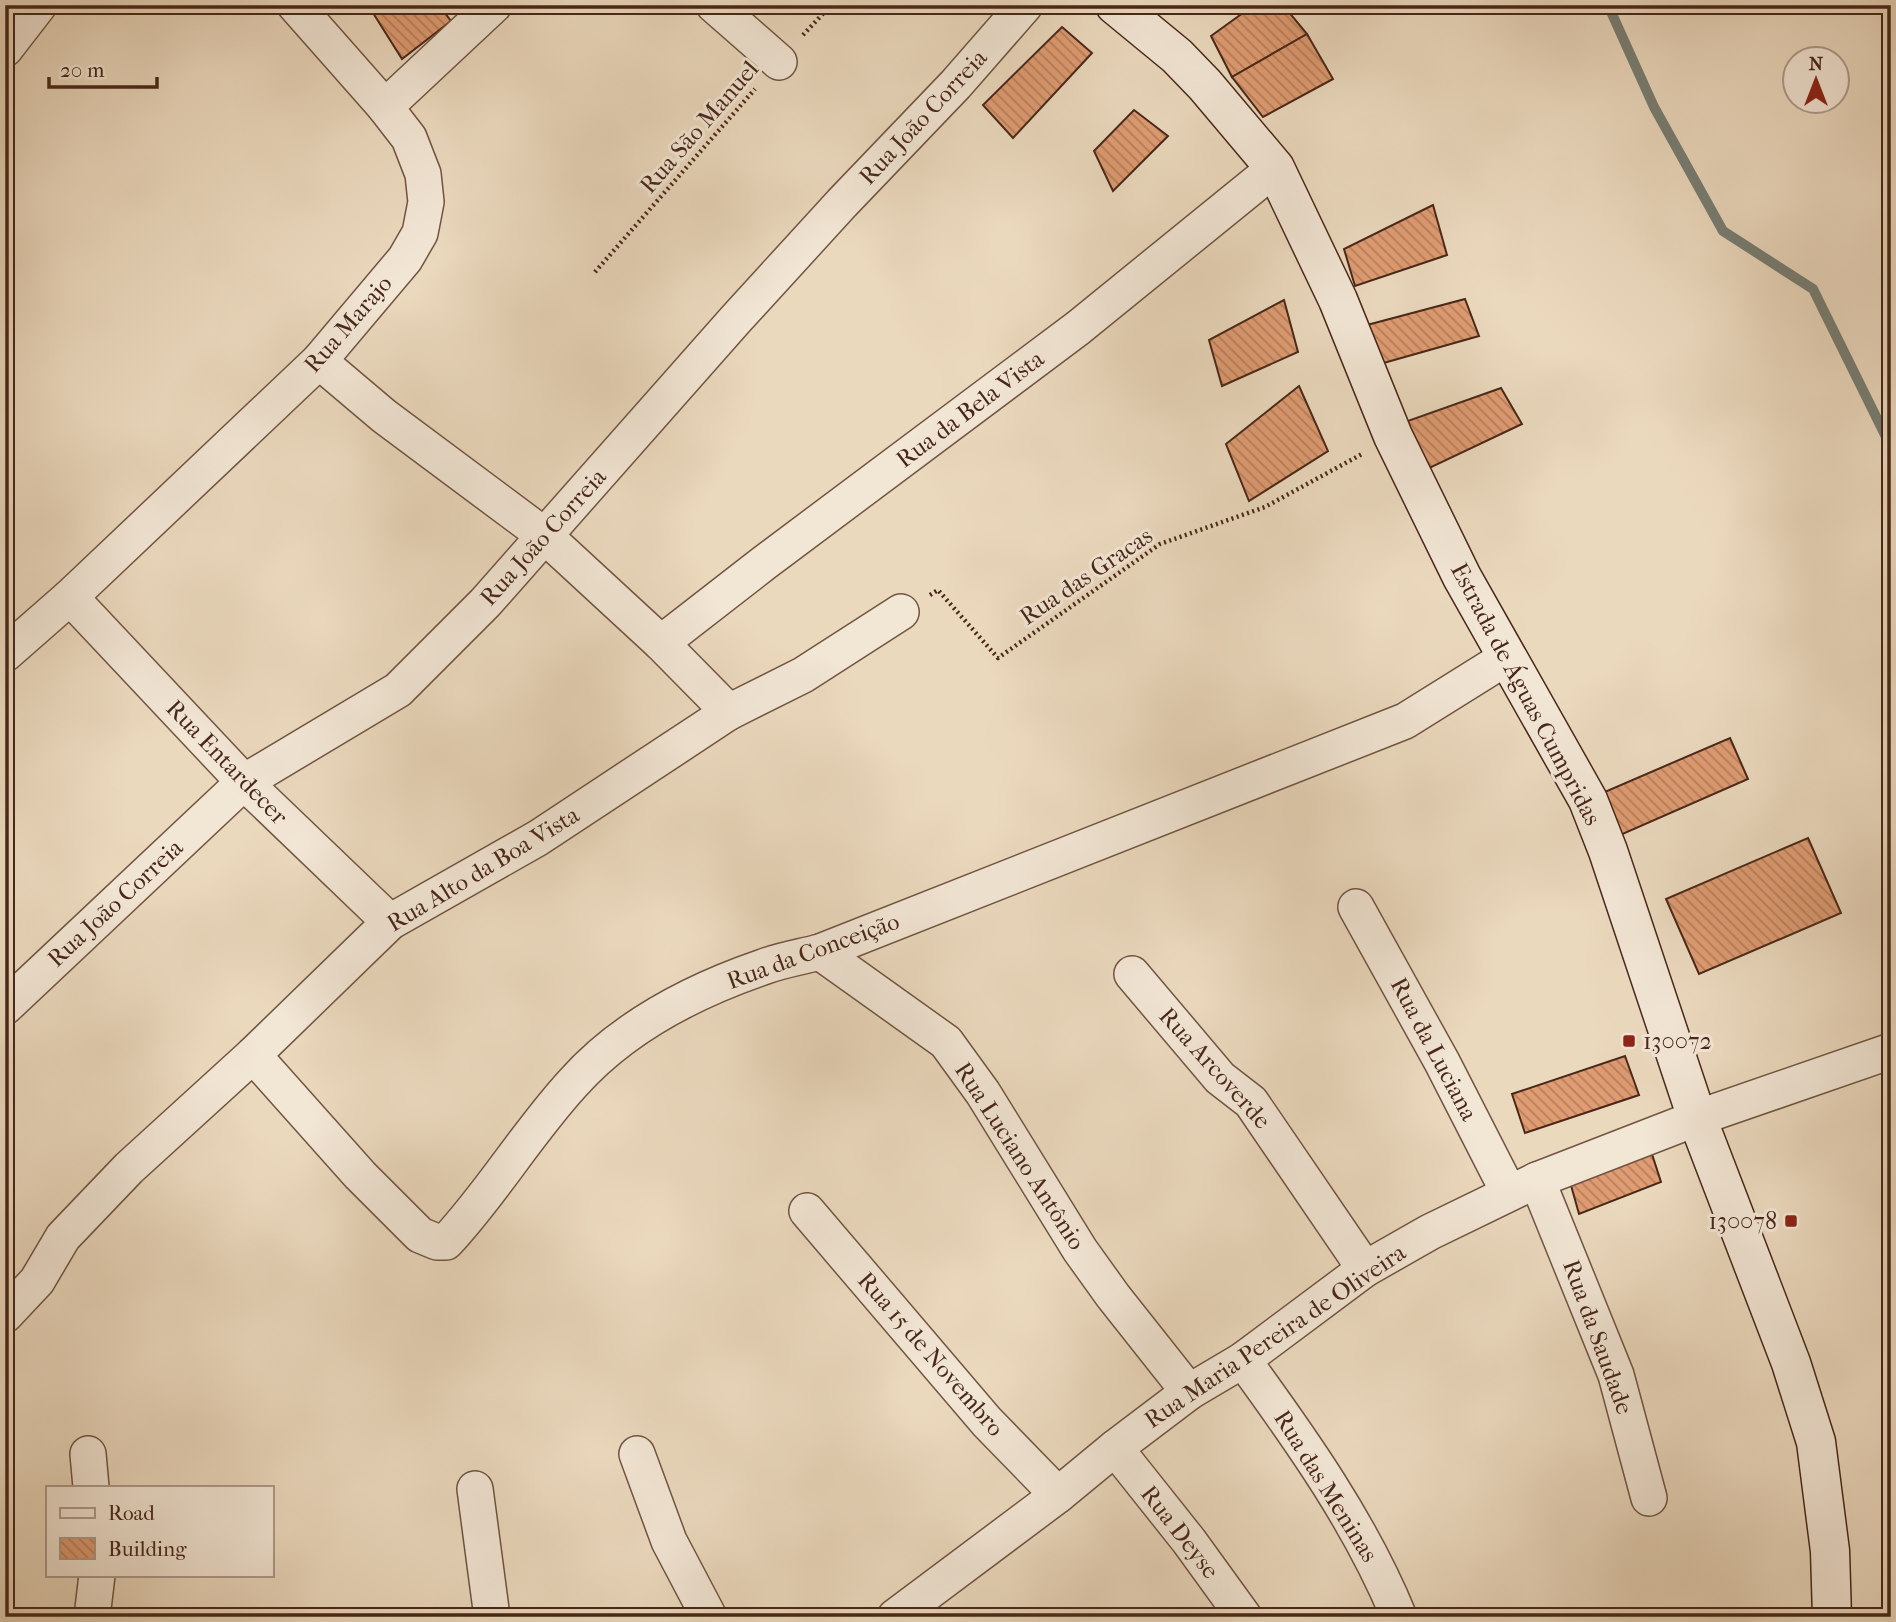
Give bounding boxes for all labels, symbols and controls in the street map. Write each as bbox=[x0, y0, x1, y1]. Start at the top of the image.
street label: Rua João Correia bbox=[853, 43, 993, 190]
scale bar bbox=[49, 46, 158, 90]
north arrow bbox=[1780, 46, 1850, 116]
text: N bbox=[1809, 53, 1824, 75]
street label: Rua São Manuel bbox=[634, 55, 764, 199]
text: 20 m bbox=[60, 58, 105, 82]
street label: Rua Marajo bbox=[298, 270, 398, 378]
street label: Rua da Bela Vista bbox=[891, 344, 1050, 474]
street label: Rua João Correia bbox=[474, 462, 612, 611]
street label: Rua das Gracas bbox=[1014, 521, 1158, 631]
street label: Estrada de Águas Cumpridas bbox=[1445, 558, 1608, 830]
street label: Rua Entardecer bbox=[161, 694, 294, 831]
street label: Rua Alto da Boa Vista bbox=[382, 800, 585, 937]
street label: Rua João Correia bbox=[42, 833, 189, 973]
street label: Rua da Conceição bbox=[723, 907, 903, 996]
street label: Rua da Luciana bbox=[1385, 973, 1484, 1126]
street label: Rua Arcoverde bbox=[1153, 1002, 1277, 1134]
place label: 130072 bbox=[1643, 1027, 1712, 1055]
marker: 130072 bbox=[1621, 1033, 1637, 1049]
street label: Rua Luciano Antônio bbox=[949, 1057, 1091, 1255]
place label: 130078 bbox=[1708, 1207, 1777, 1235]
marker: 130078 bbox=[1783, 1213, 1799, 1229]
street label: Rua Maria Pereira de Oliveira bbox=[1139, 1238, 1412, 1434]
street label: Rua da Saudade bbox=[1557, 1256, 1639, 1418]
street label: Rua 15 de Novembro bbox=[852, 1266, 1010, 1442]
street label: Rua das Meninas bbox=[1268, 1405, 1384, 1567]
street label: Rua Deyse bbox=[1135, 1480, 1225, 1584]
legend bbox=[46, 1486, 273, 1576]
text: Road bbox=[108, 1501, 155, 1525]
text: Building bbox=[108, 1537, 187, 1561]

